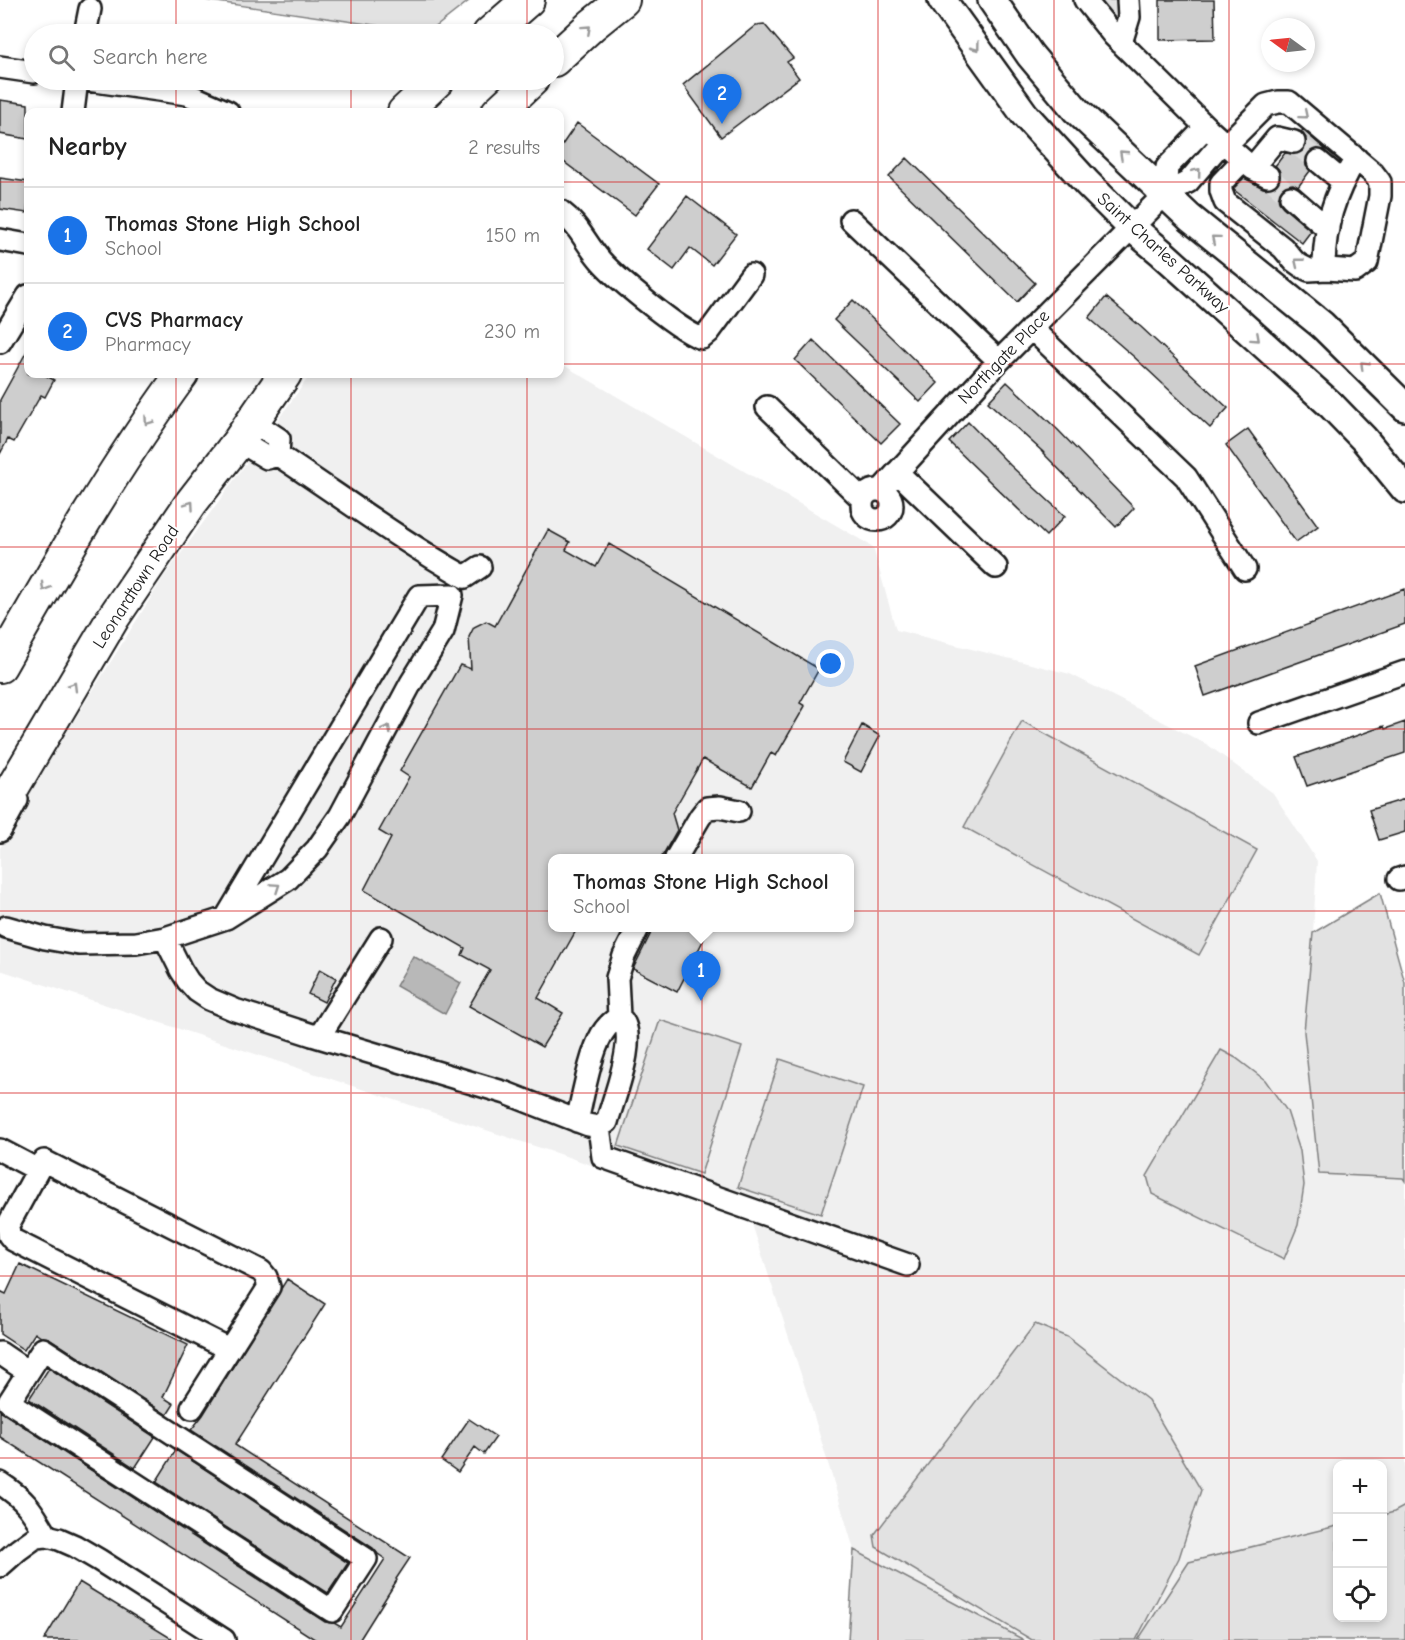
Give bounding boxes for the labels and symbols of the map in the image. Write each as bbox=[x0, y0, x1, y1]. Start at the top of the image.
north arrow bbox=[1261, 18, 1315, 72]
one-way arrow bbox=[581, 25, 591, 36]
one-way arrow bbox=[969, 41, 980, 52]
pin: 2 bbox=[702, 74, 742, 124]
one-way arrow bbox=[1297, 108, 1308, 119]
one-way arrow bbox=[1119, 150, 1130, 161]
one-way arrow bbox=[1190, 168, 1201, 179]
street label: Saint Charles Parkway bbox=[1093, 188, 1234, 318]
one-way arrow bbox=[1211, 235, 1222, 246]
one-way arrow bbox=[1294, 259, 1305, 270]
street label: Northgate Place bbox=[954, 306, 1054, 408]
one-way arrow bbox=[1249, 331, 1260, 342]
one-way arrow bbox=[1360, 362, 1371, 373]
one-way arrow bbox=[144, 414, 155, 425]
one-way arrow bbox=[183, 501, 194, 512]
street label: Leonardtown Road bbox=[88, 522, 184, 652]
one-way arrow bbox=[41, 581, 53, 591]
your location bbox=[816, 649, 845, 678]
one-way arrow bbox=[65, 682, 77, 692]
one-way arrow bbox=[380, 724, 391, 735]
one-way arrow bbox=[269, 883, 280, 894]
pin: 1 bbox=[682, 952, 720, 1001]

